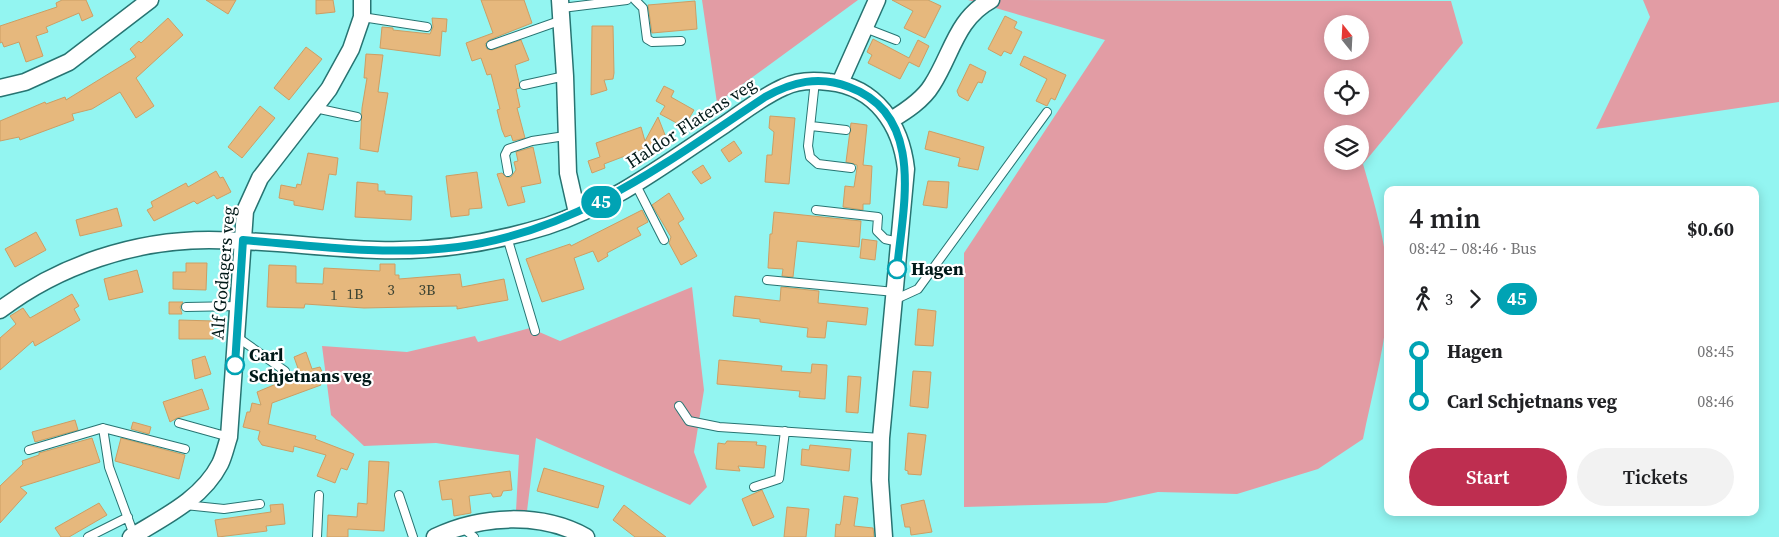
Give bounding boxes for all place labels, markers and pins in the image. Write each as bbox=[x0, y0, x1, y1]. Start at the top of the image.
place label: Hagen bbox=[911, 256, 964, 281]
marker: Hagen bbox=[887, 259, 907, 279]
place label: Carl Schjetnans veg bbox=[249, 342, 372, 388]
marker: Carl Schjetnans veg bbox=[225, 355, 245, 375]

